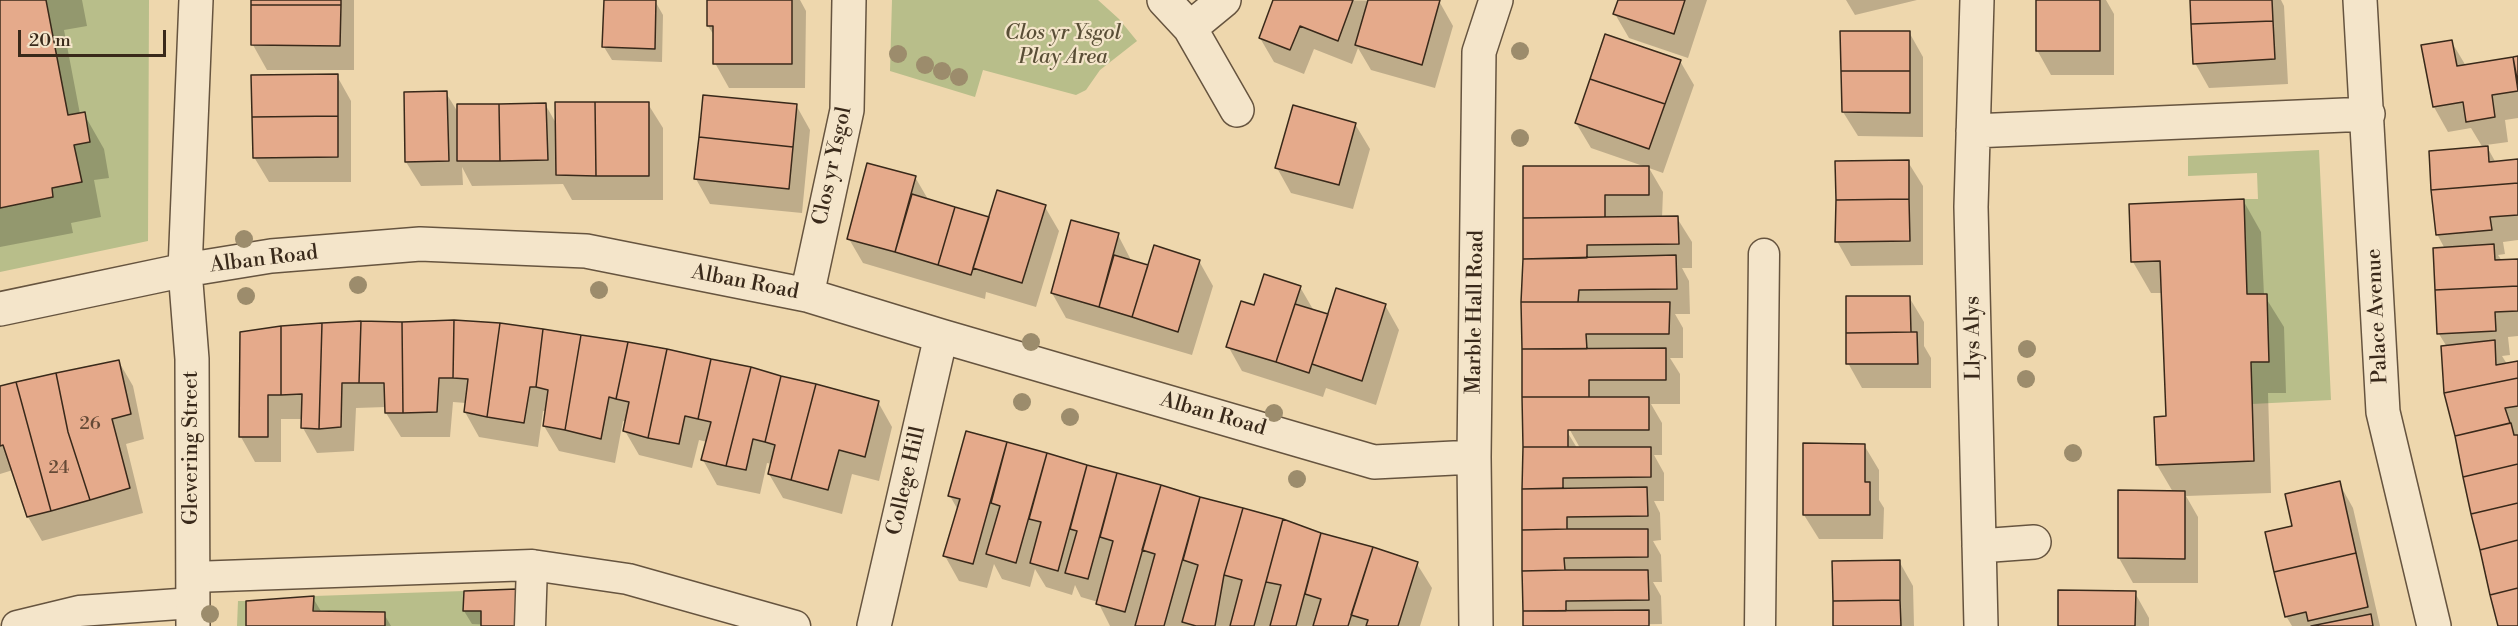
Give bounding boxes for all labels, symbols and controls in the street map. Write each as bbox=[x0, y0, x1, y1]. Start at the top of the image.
scale bar bbox=[21, 18, 170, 56]
park label: Clos yr Ysgol Play Area bbox=[1005, 21, 1121, 71]
text: 20 m bbox=[29, 29, 71, 52]
street label: Clos yr Ysgol bbox=[808, 104, 858, 228]
street label: Marble Hall Road bbox=[1462, 230, 1490, 394]
street label: Alban Road bbox=[208, 241, 320, 279]
street label: Palace Avenue bbox=[2362, 248, 2394, 384]
street label: Alban Road bbox=[689, 260, 801, 306]
street label: Llys Alys bbox=[1961, 296, 1987, 380]
street label: Glevering Street bbox=[179, 371, 205, 525]
street label: Alban Road bbox=[1157, 388, 1269, 442]
house number: 26 bbox=[79, 414, 101, 436]
street label: College Hill bbox=[882, 424, 932, 538]
house number: 24 bbox=[48, 458, 70, 480]

